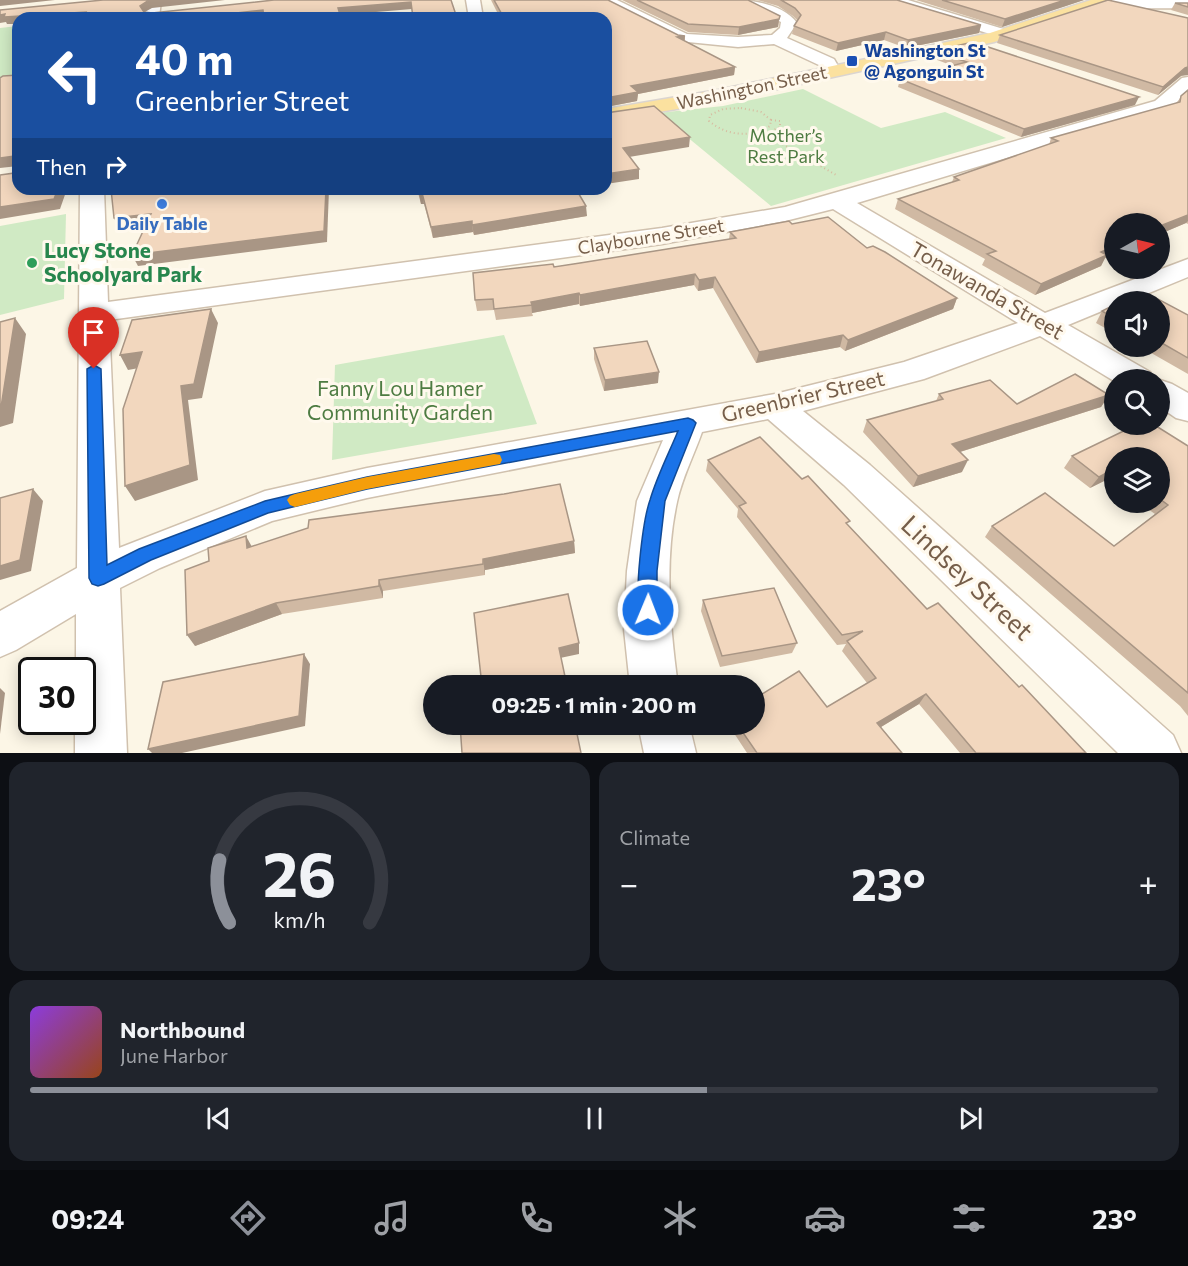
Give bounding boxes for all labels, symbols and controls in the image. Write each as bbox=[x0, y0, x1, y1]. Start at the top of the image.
text: 40 m bbox=[135, 32, 233, 84]
icon: left bbox=[36, 36, 114, 114]
place label: Washington St @ Agonguin St bbox=[864, 39, 986, 82]
marker: Washington St @ Agonguin St bbox=[845, 54, 859, 68]
street label: Washington Street bbox=[675, 60, 829, 114]
text: Greenbrier Street bbox=[135, 84, 349, 117]
park label: Mother’s Rest Park bbox=[747, 124, 825, 167]
icon: right bbox=[99, 150, 132, 183]
text: Then bbox=[36, 153, 87, 180]
marker: Daily Table bbox=[155, 197, 169, 211]
place label: Daily Table bbox=[117, 212, 207, 234]
north arrow bbox=[1104, 213, 1170, 279]
map controls bbox=[1104, 213, 1170, 513]
street label: Claybourne Street bbox=[576, 214, 726, 258]
street label: Tonawanda Street bbox=[906, 236, 1069, 344]
place label: Lucy Stone Schoolyard Park bbox=[44, 237, 202, 286]
marker: Lucy Stone Schoolyard Park bbox=[25, 256, 39, 270]
button: sound bbox=[1104, 291, 1170, 357]
pin bbox=[68, 307, 119, 369]
icon: arrive bbox=[77, 316, 110, 349]
street label: Greenbrier Street bbox=[719, 365, 887, 426]
button: search bbox=[1104, 369, 1170, 435]
park label: Fanny Lou Hamer Community Garden bbox=[307, 375, 493, 424]
button: layers bbox=[1104, 447, 1170, 513]
street label: Lindsey Street bbox=[896, 508, 1040, 646]
position arrow bbox=[616, 578, 680, 642]
speed limit sign: 30 bbox=[18, 657, 96, 735]
text: 09:25 · 1 min · 200 m bbox=[491, 691, 697, 718]
text: Climate bbox=[620, 825, 690, 849]
text: 26 bbox=[262, 834, 336, 910]
text: 23° bbox=[851, 855, 926, 910]
text: − bbox=[620, 862, 638, 903]
text: + bbox=[1139, 862, 1158, 903]
text: km/h bbox=[273, 907, 325, 933]
text: Northbound bbox=[120, 1016, 245, 1043]
text: June Harbor bbox=[120, 1043, 228, 1067]
icon: previous bbox=[202, 1102, 235, 1135]
icon: pause bbox=[578, 1102, 611, 1135]
icon: next bbox=[954, 1102, 987, 1135]
icon: directions bbox=[227, 1197, 269, 1239]
icon: music bbox=[371, 1197, 413, 1239]
icon: phone bbox=[515, 1197, 557, 1239]
icon: climate bbox=[659, 1197, 701, 1239]
icon: car bbox=[804, 1197, 846, 1239]
icon: filters bbox=[948, 1197, 990, 1239]
text: 09:24 bbox=[51, 1202, 124, 1235]
text: 23° bbox=[1092, 1202, 1137, 1235]

